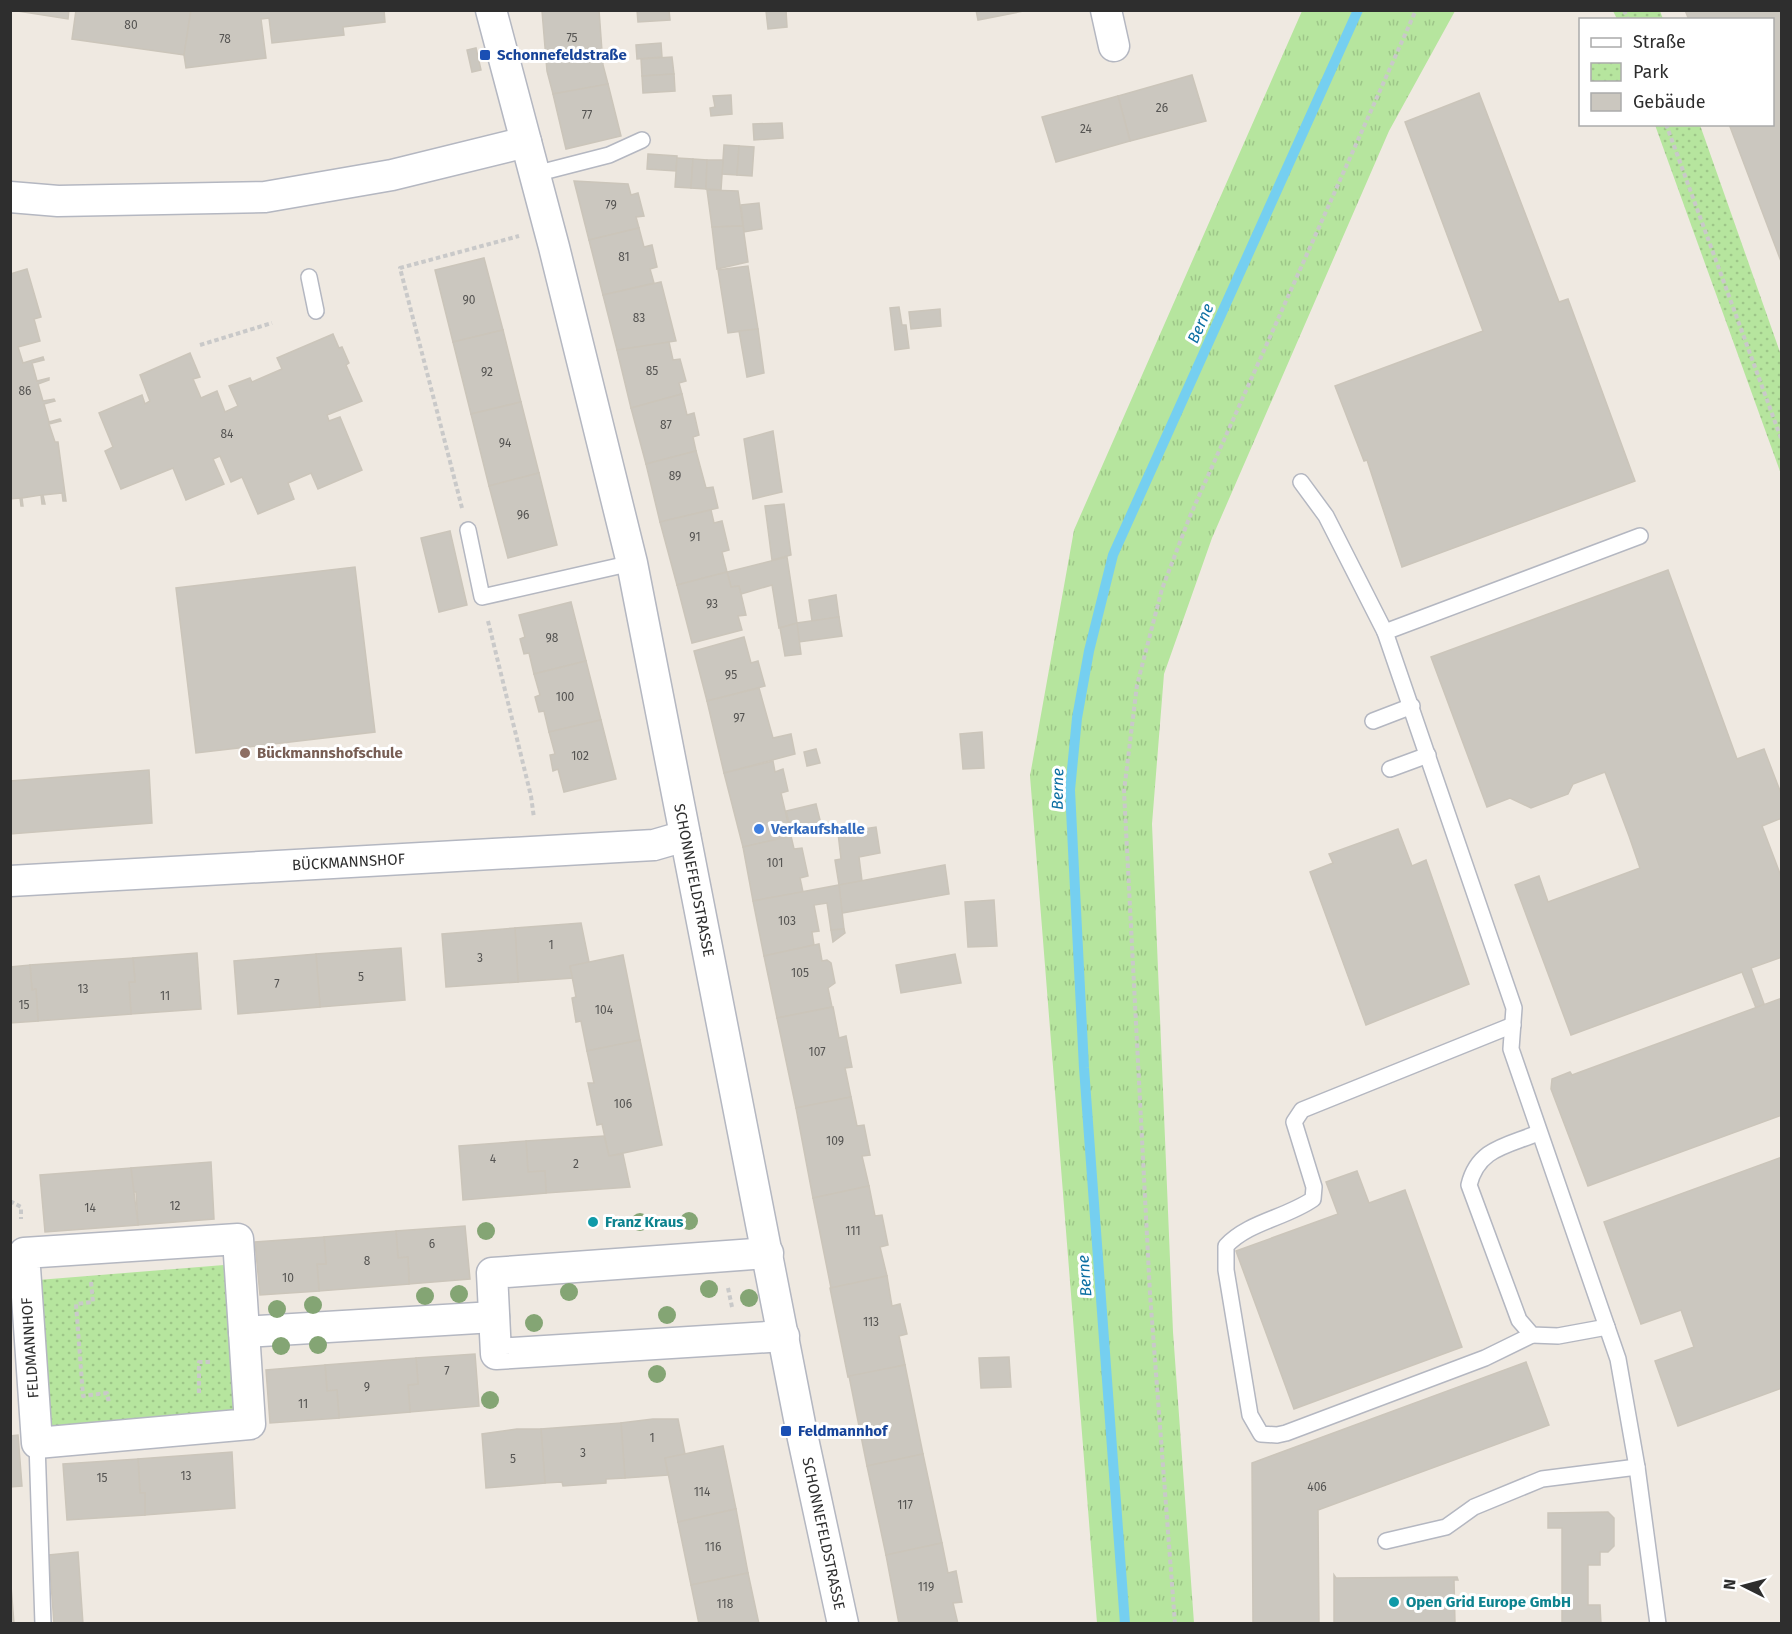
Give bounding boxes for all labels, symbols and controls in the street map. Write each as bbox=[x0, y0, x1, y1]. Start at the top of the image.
house number: 80 bbox=[124, 18, 138, 32]
legend bbox=[1579, 18, 1774, 126]
house number: 75 bbox=[566, 31, 578, 45]
text: Straße bbox=[1633, 31, 1686, 53]
house number: 78 bbox=[219, 32, 231, 46]
place label: Schonnefeldstraße bbox=[497, 46, 627, 64]
marker: Schonnefeldstraße bbox=[478, 48, 492, 62]
text: Park bbox=[1633, 61, 1669, 83]
text: Gebäude bbox=[1633, 91, 1706, 113]
house number: 26 bbox=[1156, 101, 1168, 115]
house number: 77 bbox=[582, 108, 592, 122]
house number: 24 bbox=[1080, 122, 1093, 136]
house number: 79 bbox=[605, 198, 617, 212]
house number: 81 bbox=[618, 250, 630, 264]
house number: 90 bbox=[463, 293, 476, 307]
water label: Berne bbox=[1183, 300, 1218, 346]
house number: 83 bbox=[633, 311, 645, 325]
house number: 85 bbox=[646, 364, 658, 378]
house number: 92 bbox=[481, 365, 493, 379]
house number: 86 bbox=[18, 384, 32, 398]
house number: 87 bbox=[660, 418, 672, 432]
house number: 84 bbox=[221, 427, 234, 441]
house number: 94 bbox=[499, 436, 512, 450]
house number: 89 bbox=[669, 469, 681, 483]
house number: 96 bbox=[517, 508, 529, 522]
house number: 91 bbox=[689, 530, 701, 544]
house number: 93 bbox=[706, 597, 718, 611]
house number: 98 bbox=[546, 631, 559, 645]
house number: 95 bbox=[725, 668, 737, 682]
house number: 100 bbox=[556, 690, 575, 704]
house number: 97 bbox=[733, 711, 745, 725]
place label: Bückmannshofschule bbox=[257, 744, 403, 762]
marker: Bückmannshofschule bbox=[238, 746, 252, 760]
house number: 102 bbox=[571, 749, 589, 763]
water label: Berne bbox=[1048, 768, 1067, 810]
street label: SCHONNEFELDSTRASSE bbox=[670, 802, 718, 958]
place label: Verkaufshalle bbox=[770, 820, 865, 838]
marker: Verkaufshalle bbox=[752, 822, 766, 836]
street label: BÜCKMANNSHOF bbox=[291, 850, 406, 874]
house number: 101 bbox=[767, 856, 783, 870]
house number: 103 bbox=[778, 914, 796, 928]
house number: 1 bbox=[548, 938, 554, 952]
house number: 3 bbox=[477, 951, 483, 965]
house number: 105 bbox=[791, 966, 809, 980]
house number: 5 bbox=[358, 970, 364, 984]
house number: 7 bbox=[274, 977, 280, 991]
house number: 13 bbox=[77, 982, 89, 996]
house number: 11 bbox=[160, 989, 170, 1003]
house number: 15 bbox=[18, 998, 30, 1012]
house number: 104 bbox=[595, 1003, 614, 1017]
house number: 107 bbox=[809, 1045, 825, 1059]
house number: 106 bbox=[614, 1097, 632, 1111]
house number: 109 bbox=[826, 1134, 844, 1148]
house number: 4 bbox=[490, 1152, 497, 1166]
house number: 2 bbox=[573, 1157, 579, 1171]
house number: 12 bbox=[169, 1199, 181, 1213]
house number: 14 bbox=[84, 1201, 96, 1215]
place label: Franz Kraus bbox=[605, 1213, 684, 1231]
marker: Franz Kraus bbox=[586, 1215, 600, 1229]
house number: 111 bbox=[845, 1224, 861, 1238]
house number: 6 bbox=[429, 1237, 435, 1251]
house number: 8 bbox=[364, 1254, 371, 1268]
water label: Berne bbox=[1074, 1255, 1095, 1297]
house number: 10 bbox=[282, 1271, 294, 1285]
street label: FELDMANNHOF bbox=[17, 1297, 43, 1399]
house number: 113 bbox=[863, 1315, 879, 1329]
house number: 7 bbox=[444, 1364, 450, 1378]
house number: 9 bbox=[364, 1380, 370, 1394]
house number: 11 bbox=[298, 1397, 308, 1411]
place label: Feldmannhof bbox=[798, 1422, 889, 1440]
marker: Feldmannhof bbox=[779, 1424, 793, 1438]
house number: 1 bbox=[649, 1431, 655, 1445]
house number: 3 bbox=[580, 1446, 586, 1460]
house number: 5 bbox=[510, 1452, 516, 1466]
street label: SCHONNEFELDSTRASSE bbox=[798, 1456, 849, 1612]
house number: 13 bbox=[180, 1469, 192, 1483]
house number: 15 bbox=[96, 1471, 108, 1485]
house number: 406 bbox=[1307, 1480, 1327, 1494]
house number: 114 bbox=[694, 1485, 711, 1499]
house number: 117 bbox=[897, 1498, 913, 1512]
house number: 116 bbox=[705, 1540, 721, 1554]
north arrow bbox=[1714, 1556, 1774, 1616]
text: N bbox=[1720, 1578, 1740, 1591]
house number: 119 bbox=[918, 1580, 934, 1594]
place label: Open Grid Europe GmbH bbox=[1406, 1593, 1571, 1611]
marker: Open Grid Europe GmbH bbox=[1387, 1595, 1401, 1609]
house number: 118 bbox=[717, 1597, 734, 1611]

